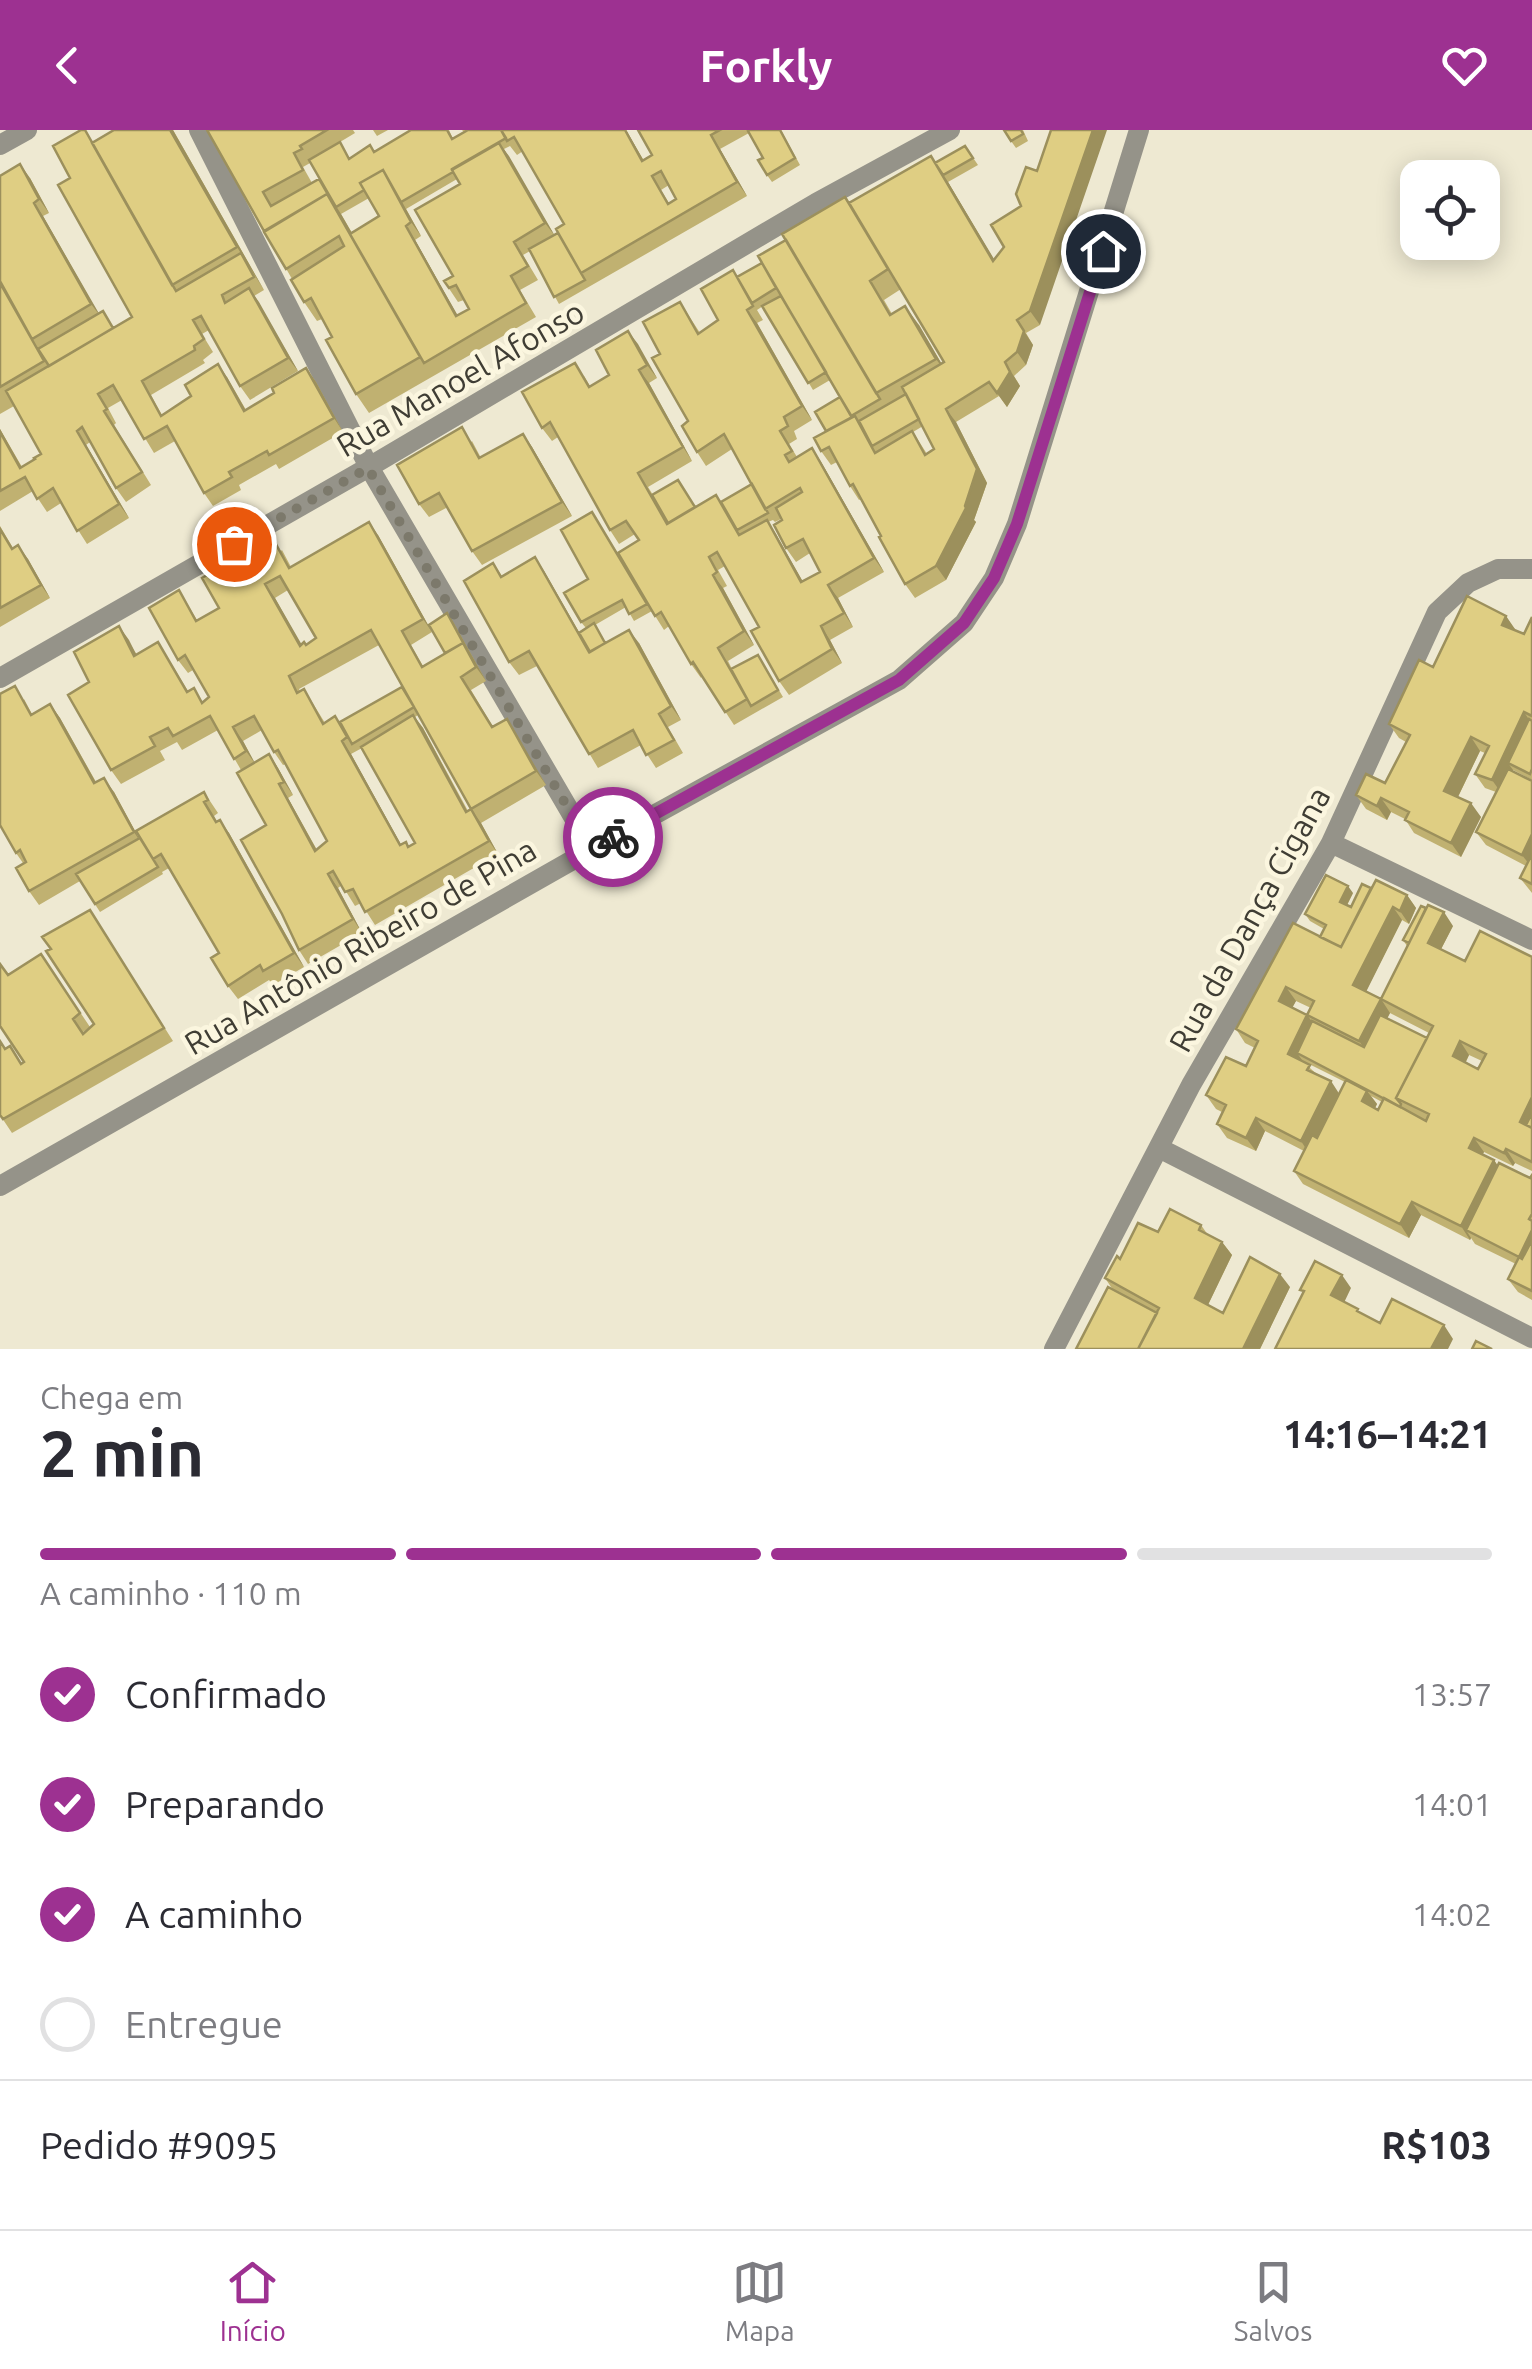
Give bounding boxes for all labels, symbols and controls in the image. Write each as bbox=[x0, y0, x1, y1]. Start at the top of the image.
icon: back bbox=[40, 38, 95, 93]
icon: heart bbox=[1437, 38, 1492, 93]
text: Forkly bbox=[700, 40, 832, 91]
map controls bbox=[1400, 160, 1500, 260]
button: locate bbox=[1400, 160, 1500, 260]
pin bbox=[1061, 209, 1146, 294]
icon: home bbox=[1076, 224, 1131, 279]
street label: Rua Manoel Afonso bbox=[330, 293, 590, 463]
pin bbox=[192, 502, 277, 587]
icon: bag bbox=[207, 517, 262, 572]
street label: Rua da Dança Cigana bbox=[1161, 780, 1337, 1058]
courier bbox=[563, 787, 663, 887]
icon: bike bbox=[586, 810, 641, 865]
street label: Rua Antônio Ribeiro de Pina bbox=[178, 830, 542, 1062]
text: Chega em bbox=[40, 1379, 183, 1415]
text: 14:16–14:21 bbox=[1283, 1413, 1492, 1455]
text: 2 min bbox=[40, 1416, 204, 1489]
text: A caminho · 110 m bbox=[40, 1575, 302, 1611]
icon: check bbox=[40, 1667, 95, 1722]
text: Confirmado bbox=[125, 1673, 327, 1715]
text: 13:57 bbox=[1412, 1676, 1492, 1712]
icon: check bbox=[40, 1777, 95, 1832]
text: Preparando bbox=[125, 1783, 325, 1825]
text: 14:01 bbox=[1412, 1786, 1492, 1822]
icon: check bbox=[40, 1887, 95, 1942]
text: A caminho bbox=[125, 1893, 303, 1935]
text: 14:02 bbox=[1412, 1896, 1492, 1932]
text: Entregue bbox=[125, 2003, 283, 2045]
text: Pedido #9095 bbox=[40, 2124, 278, 2166]
text: R$103 bbox=[1381, 2124, 1492, 2166]
tab: Início bbox=[220, 2255, 286, 2346]
tab: Mapa bbox=[725, 2255, 795, 2346]
tab: Salvos bbox=[1234, 2255, 1312, 2346]

